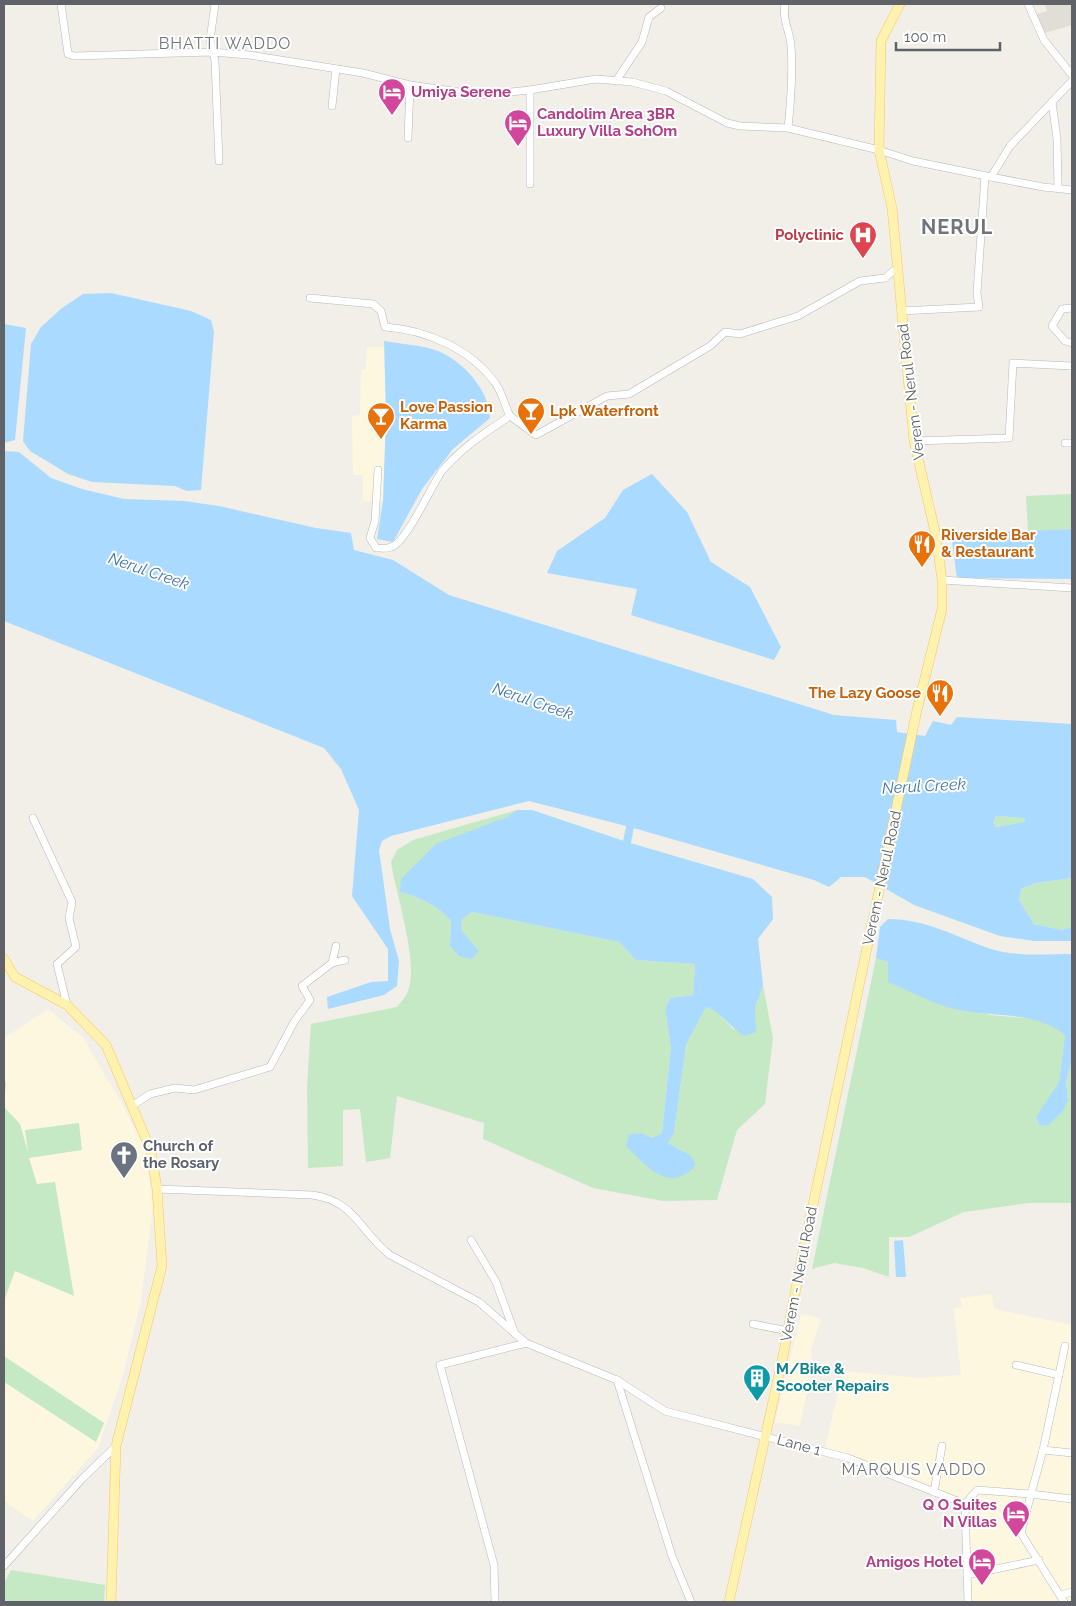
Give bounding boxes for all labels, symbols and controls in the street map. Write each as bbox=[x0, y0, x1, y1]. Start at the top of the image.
scale bar bbox=[896, 20, 1000, 52]
text: 100 m bbox=[904, 28, 946, 46]
district label: BHATTI WADDO bbox=[159, 34, 291, 53]
hotel icon: Umiya Serene bbox=[377, 77, 407, 116]
place label: Umiya Serene bbox=[411, 83, 511, 101]
place label: Candolim Area 3BR Luxury Villa SohOm bbox=[537, 105, 677, 140]
hotel icon: Candolim Area 3BR Luxury Villa SohOm bbox=[503, 108, 533, 147]
district label: NERUL bbox=[921, 215, 993, 239]
hospital icon: Polyclinic bbox=[848, 220, 878, 259]
place label: Polyclinic bbox=[775, 226, 845, 244]
street label: Verem - Nerul Road bbox=[894, 323, 928, 461]
bar icon: Lpk Waterfront bbox=[516, 396, 546, 435]
place label: Love Passion Karma bbox=[400, 398, 493, 433]
bar icon: Love Passion Karma bbox=[366, 401, 396, 440]
place label: Lpk Waterfront bbox=[550, 402, 659, 420]
place label: Riverside Bar & Restaurant bbox=[941, 526, 1036, 561]
restaurant icon: Riverside Bar & Restaurant bbox=[907, 529, 937, 568]
water label: Nerul Creek bbox=[106, 548, 192, 594]
water label: Nerul Creek bbox=[490, 678, 576, 724]
restaurant icon: The Lazy Goose bbox=[925, 678, 955, 717]
place label: The Lazy Goose bbox=[808, 684, 921, 702]
water label: Nerul Creek bbox=[882, 774, 967, 798]
street label: Verem - Nerul Road bbox=[859, 809, 905, 947]
place label: Church of the Rosary bbox=[143, 1137, 220, 1172]
church icon: Church of the Rosary bbox=[109, 1140, 139, 1179]
street label: Verem - Nerul Road bbox=[777, 1205, 821, 1343]
place label: M/Bike & Scooter Repairs bbox=[776, 1360, 889, 1395]
building icon: M/Bike & Scooter Repairs bbox=[742, 1363, 772, 1402]
street label: Lane 1 bbox=[775, 1431, 823, 1460]
district label: MARQUIS VADDO bbox=[841, 1460, 987, 1479]
place label: Q O Suites N Villas bbox=[923, 1496, 997, 1531]
hotel icon: Q O Suites N Villas bbox=[1001, 1499, 1031, 1538]
hotel icon: Amigos Hotel bbox=[967, 1547, 997, 1586]
place label: Amigos Hotel bbox=[866, 1553, 963, 1571]

